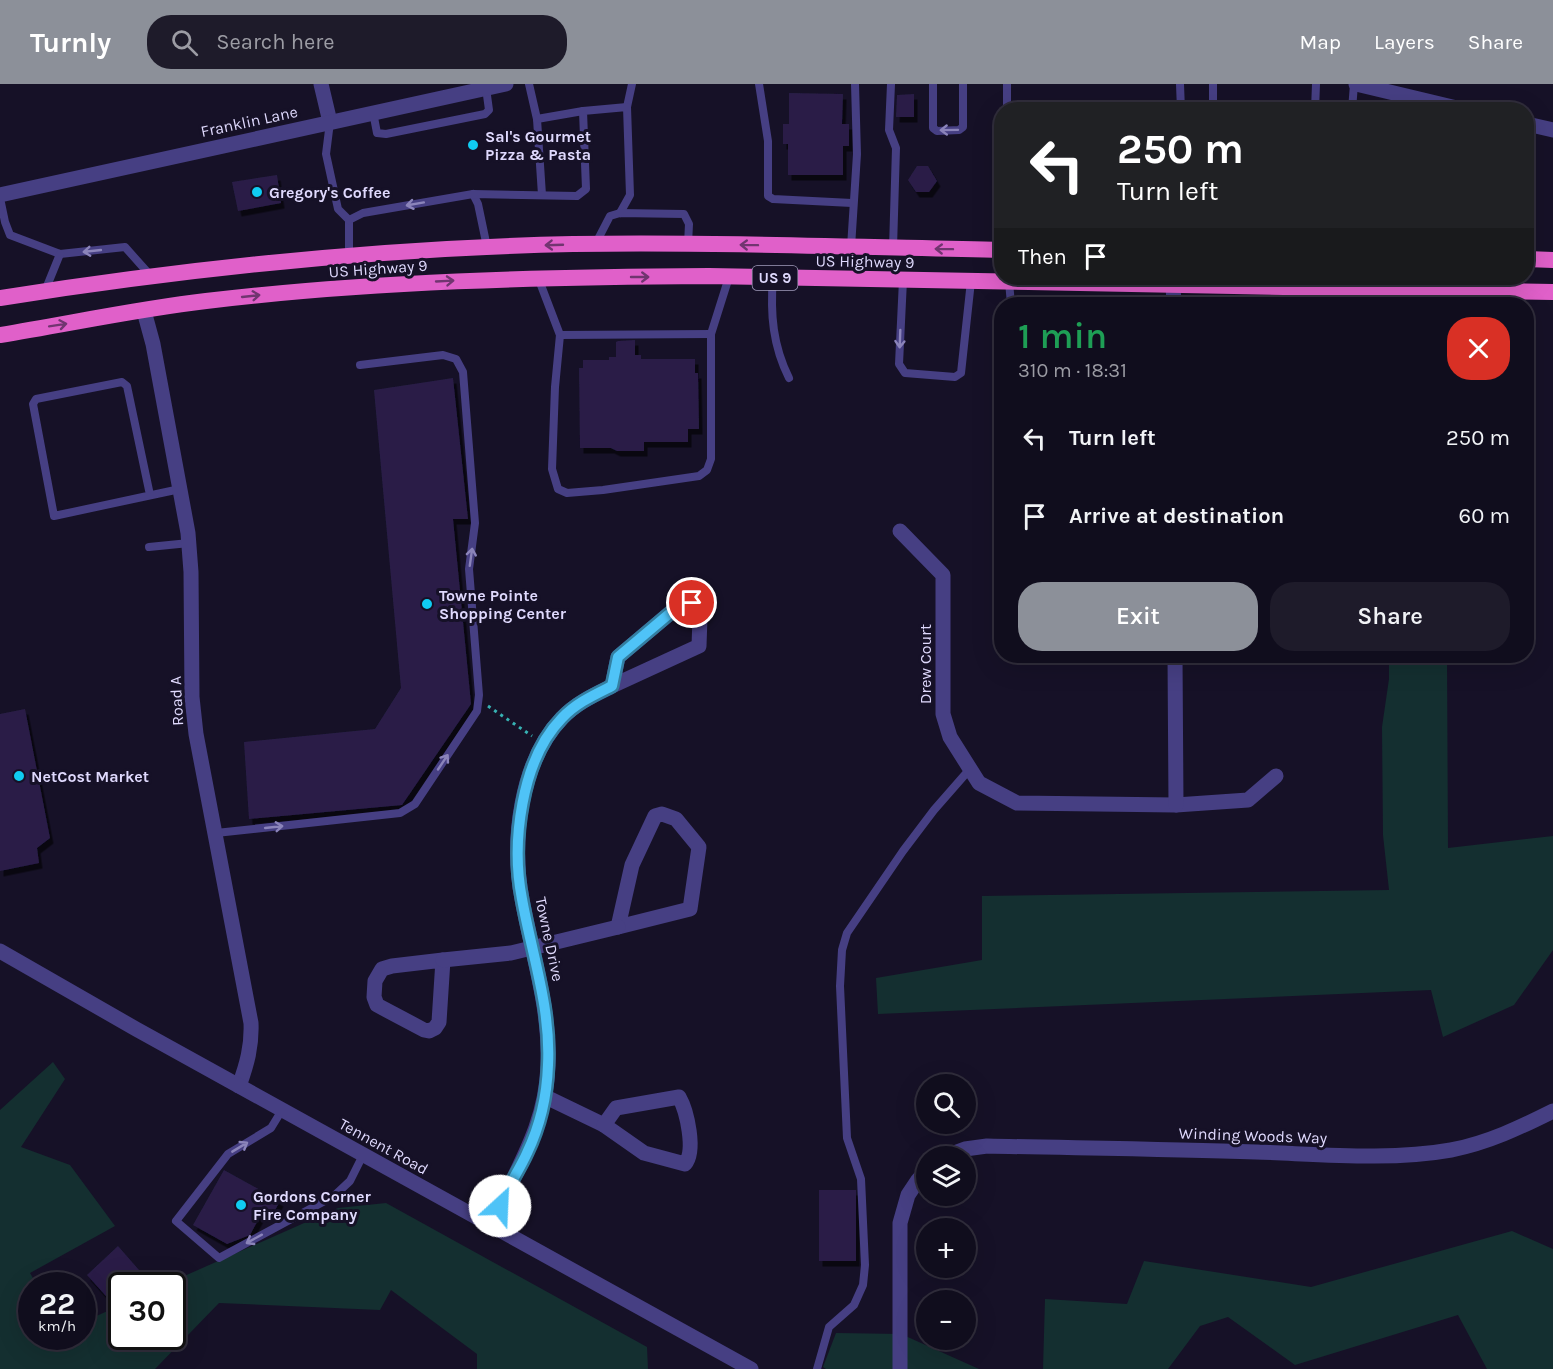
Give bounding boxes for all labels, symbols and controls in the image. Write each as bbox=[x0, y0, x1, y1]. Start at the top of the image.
search box bbox=[147, 15, 567, 69]
text: Turnly bbox=[30, 26, 111, 59]
icon: search bbox=[168, 26, 201, 59]
text: Search here bbox=[216, 29, 335, 55]
text: Map bbox=[1299, 30, 1341, 54]
text: Layers bbox=[1374, 30, 1435, 54]
text: Share bbox=[1468, 30, 1523, 54]
street label: Franklin Lane bbox=[199, 102, 299, 141]
text: 250 m bbox=[1117, 124, 1244, 174]
one-way arrow bbox=[939, 125, 959, 136]
icon: left bbox=[1018, 126, 1096, 204]
place label: Sal's Gourmet Pizza & Pasta bbox=[485, 127, 591, 164]
marker: Sal's Gourmet Pizza & Pasta bbox=[466, 138, 480, 152]
text: Turn left bbox=[1117, 175, 1218, 207]
place label: Gregory's Coffee bbox=[269, 183, 391, 202]
marker: Gregory's Coffee bbox=[250, 185, 264, 199]
one-way arrow bbox=[406, 199, 425, 210]
one-way arrow bbox=[544, 239, 564, 251]
one-way arrow bbox=[739, 239, 759, 251]
icon: arrive bbox=[1079, 240, 1112, 273]
one-way arrow bbox=[934, 243, 954, 255]
text: Then bbox=[1018, 244, 1067, 270]
one-way arrow bbox=[83, 245, 103, 256]
street label: US Highway 9 bbox=[815, 251, 915, 272]
street label: US Highway 9 bbox=[328, 256, 428, 281]
road number: US 9 bbox=[752, 266, 798, 290]
one-way arrow bbox=[629, 271, 649, 283]
one-way arrow bbox=[434, 276, 454, 287]
one-way arrow bbox=[240, 291, 260, 302]
text: 1 min bbox=[1018, 315, 1107, 357]
button: close bbox=[1447, 317, 1510, 380]
one-way arrow bbox=[47, 320, 67, 331]
one-way arrow bbox=[895, 328, 906, 348]
text: 310 m · 18:31 bbox=[1018, 359, 1127, 382]
icon: left bbox=[1018, 422, 1051, 455]
text: Turn left bbox=[1069, 425, 1156, 451]
text: 250 m bbox=[1446, 425, 1510, 451]
icon: arrive bbox=[1018, 500, 1051, 533]
text: Arrive at destination bbox=[1069, 503, 1284, 529]
text: 60 m bbox=[1459, 503, 1510, 529]
one-way arrow bbox=[465, 547, 476, 567]
pin bbox=[666, 577, 717, 628]
button: Exit bbox=[1018, 582, 1258, 651]
button: Share bbox=[1270, 582, 1510, 651]
place label: Towne Pointe Shopping Center bbox=[439, 586, 567, 623]
icon: arrive bbox=[675, 586, 708, 619]
marker: Towne Pointe Shopping Center bbox=[420, 597, 434, 611]
street label: Drew Court bbox=[916, 624, 935, 704]
street label: Road A bbox=[166, 676, 187, 726]
one-way arrow bbox=[437, 753, 450, 770]
place label: NetCost Market bbox=[31, 767, 149, 786]
marker: NetCost Market bbox=[12, 769, 26, 783]
one-way arrow bbox=[264, 821, 284, 832]
street label: Towne Drive bbox=[531, 895, 568, 983]
map controls bbox=[916, 1074, 976, 1350]
button: search bbox=[916, 1074, 976, 1134]
street label: Tennent Road bbox=[336, 1114, 432, 1179]
street label: Winding Woods Way bbox=[1178, 1123, 1328, 1148]
one-way arrow bbox=[231, 1140, 248, 1152]
button: layers bbox=[916, 1146, 976, 1206]
position arrow bbox=[468, 1174, 532, 1238]
place label: Gordons Corner Fire Company bbox=[253, 1187, 371, 1224]
marker: Gordons Corner Fire Company bbox=[234, 1198, 248, 1212]
button: + bbox=[916, 1218, 976, 1278]
one-way arrow bbox=[245, 1234, 263, 1245]
speed limit sign: 30 bbox=[108, 1272, 186, 1350]
text: 22 bbox=[39, 1286, 75, 1322]
button: − bbox=[916, 1290, 976, 1350]
text: km/h bbox=[38, 1317, 76, 1335]

